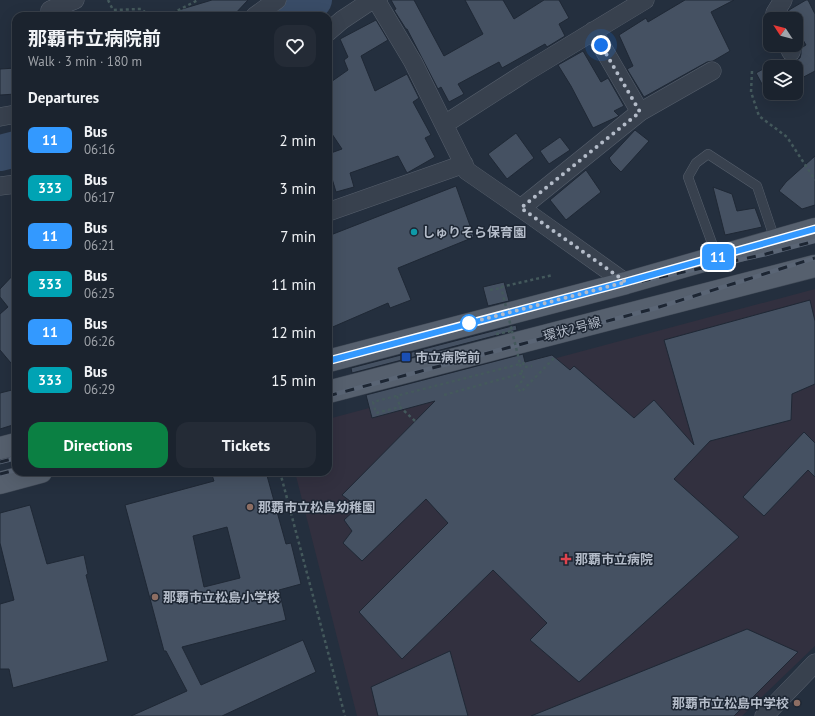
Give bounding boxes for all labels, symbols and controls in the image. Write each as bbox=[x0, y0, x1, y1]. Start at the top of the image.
north arrow bbox=[763, 12, 803, 52]
map controls bbox=[763, 12, 803, 100]
button: heart bbox=[274, 25, 316, 67]
text: 那覇市立病院前 bbox=[28, 26, 161, 50]
your location bbox=[591, 35, 611, 55]
text: Walk · 3 min · 180 m bbox=[28, 53, 142, 70]
button: layers bbox=[763, 60, 803, 100]
text: Departures bbox=[28, 88, 99, 107]
text: Bus bbox=[84, 122, 107, 141]
text: 11 bbox=[42, 131, 58, 149]
text: 2 min bbox=[279, 131, 316, 150]
text: 06:16 bbox=[84, 141, 115, 158]
text: Bus bbox=[84, 170, 107, 189]
text: 333 bbox=[38, 179, 62, 197]
text: 3 min bbox=[279, 179, 316, 198]
text: 06:17 bbox=[84, 189, 115, 206]
text: Bus bbox=[84, 218, 107, 237]
place label: しゅりそら保育園 bbox=[422, 224, 526, 241]
text: 11 bbox=[42, 227, 58, 245]
text: 7 min bbox=[280, 227, 316, 246]
marker: しゅりそら保育園 bbox=[409, 227, 419, 237]
text: 06:21 bbox=[84, 237, 115, 254]
line badge: 11 bbox=[700, 244, 736, 270]
text: 11 bbox=[710, 248, 726, 266]
text: Bus bbox=[84, 266, 107, 285]
text: 333 bbox=[38, 275, 62, 293]
text: 11 min bbox=[271, 275, 316, 294]
text: 06:25 bbox=[84, 285, 115, 302]
street label: 環状2号線 bbox=[541, 313, 603, 345]
text: Bus bbox=[84, 314, 107, 333]
unlabelled marker bbox=[460, 314, 478, 332]
text: 11 bbox=[42, 323, 58, 341]
text: 12 min bbox=[271, 323, 316, 342]
text: 06:26 bbox=[84, 333, 115, 350]
place label: 市立病院前 bbox=[415, 349, 480, 366]
marker: 市立病院前 bbox=[400, 351, 412, 363]
text: Bus bbox=[84, 362, 107, 381]
text: 333 bbox=[38, 371, 62, 389]
text: 15 min bbox=[271, 371, 316, 390]
text: 06:29 bbox=[84, 381, 115, 398]
button: Directions bbox=[28, 422, 168, 468]
button: Tickets bbox=[176, 422, 316, 468]
place label: 那覇市立松島幼稚園 bbox=[258, 499, 375, 516]
marker: 那覇市立松島幼稚園 bbox=[245, 502, 255, 512]
place label: 那覇市立病院 bbox=[575, 551, 653, 568]
marker: 那覇市立病院 bbox=[560, 553, 572, 565]
place label: 那覇市立松島小学校 bbox=[163, 589, 280, 606]
marker: 那覇市立松島小学校 bbox=[150, 592, 160, 602]
place label: 那覇市立松島中学校 bbox=[672, 695, 789, 712]
marker: 那覇市立松島中学校 bbox=[792, 698, 802, 708]

